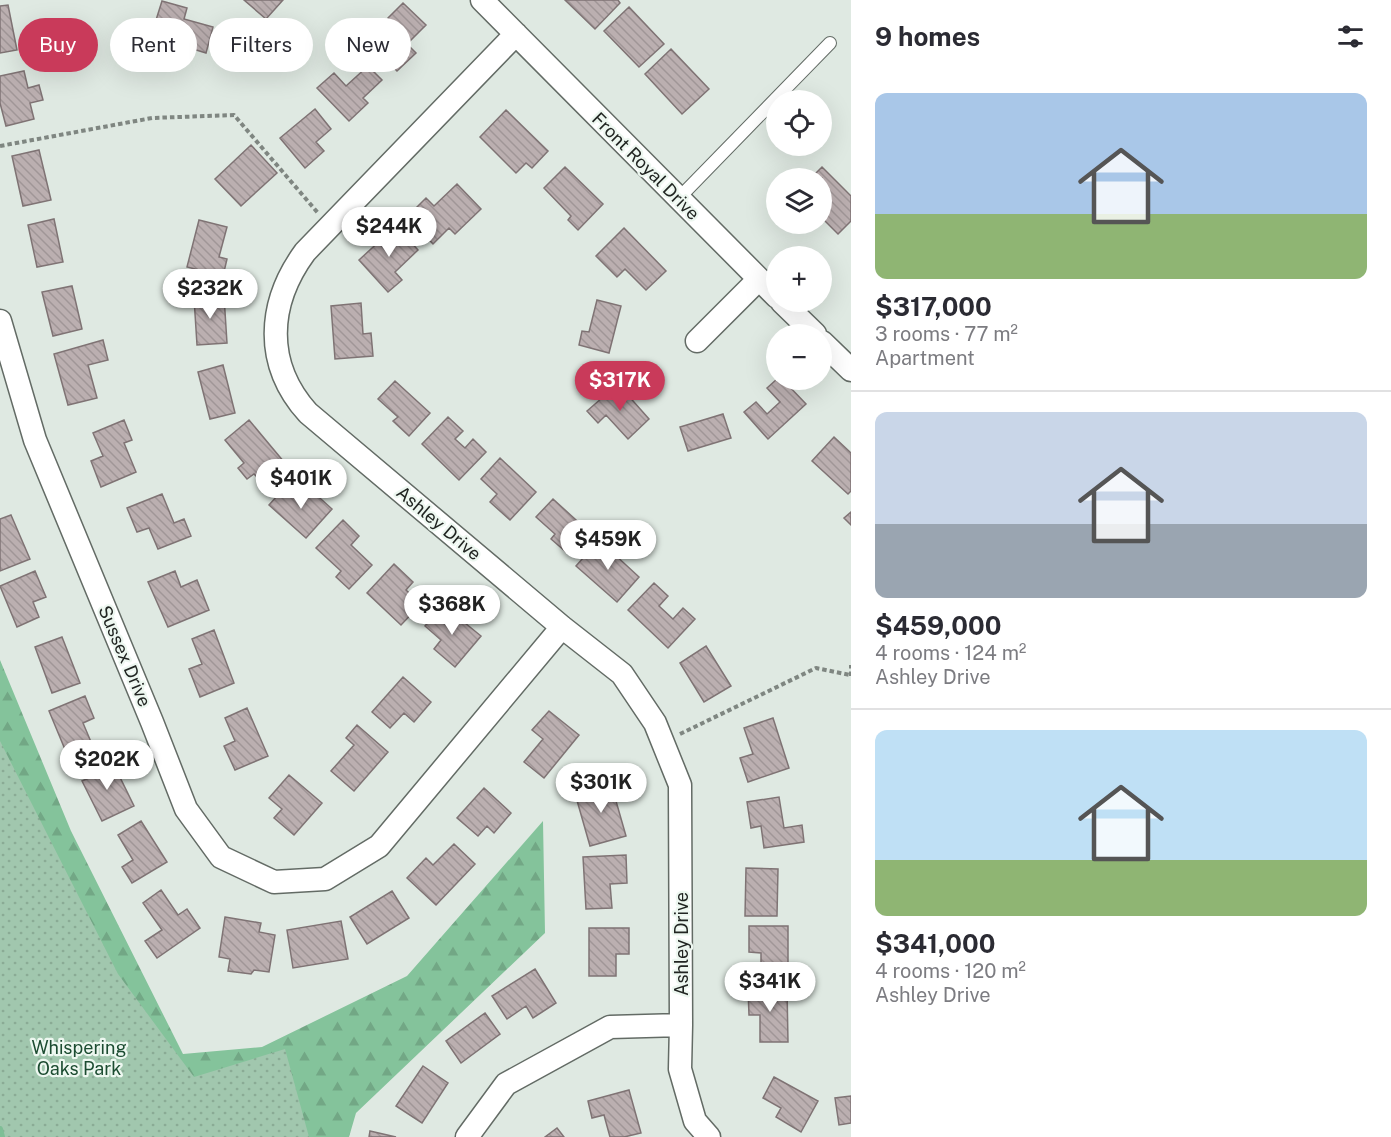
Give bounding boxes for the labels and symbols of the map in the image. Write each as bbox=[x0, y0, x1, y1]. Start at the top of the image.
street label: Front Royal Drive bbox=[588, 108, 704, 224]
pin: $244K bbox=[347, 207, 431, 258]
pin: $232K bbox=[168, 269, 252, 320]
pin: $317K bbox=[578, 361, 662, 412]
pin: $401K bbox=[259, 459, 343, 510]
street label: Ashley Drive bbox=[392, 482, 486, 564]
pin: $459K bbox=[566, 520, 650, 571]
pin: $368K bbox=[410, 585, 494, 636]
street label: Sussex Drive bbox=[94, 602, 156, 710]
pin: $202K bbox=[65, 740, 149, 791]
pin: $301K bbox=[559, 763, 643, 814]
street label: Ashley Drive bbox=[671, 892, 692, 996]
pin: $341K bbox=[728, 962, 812, 1013]
park label: Whispering Oaks Park bbox=[31, 1037, 127, 1079]

